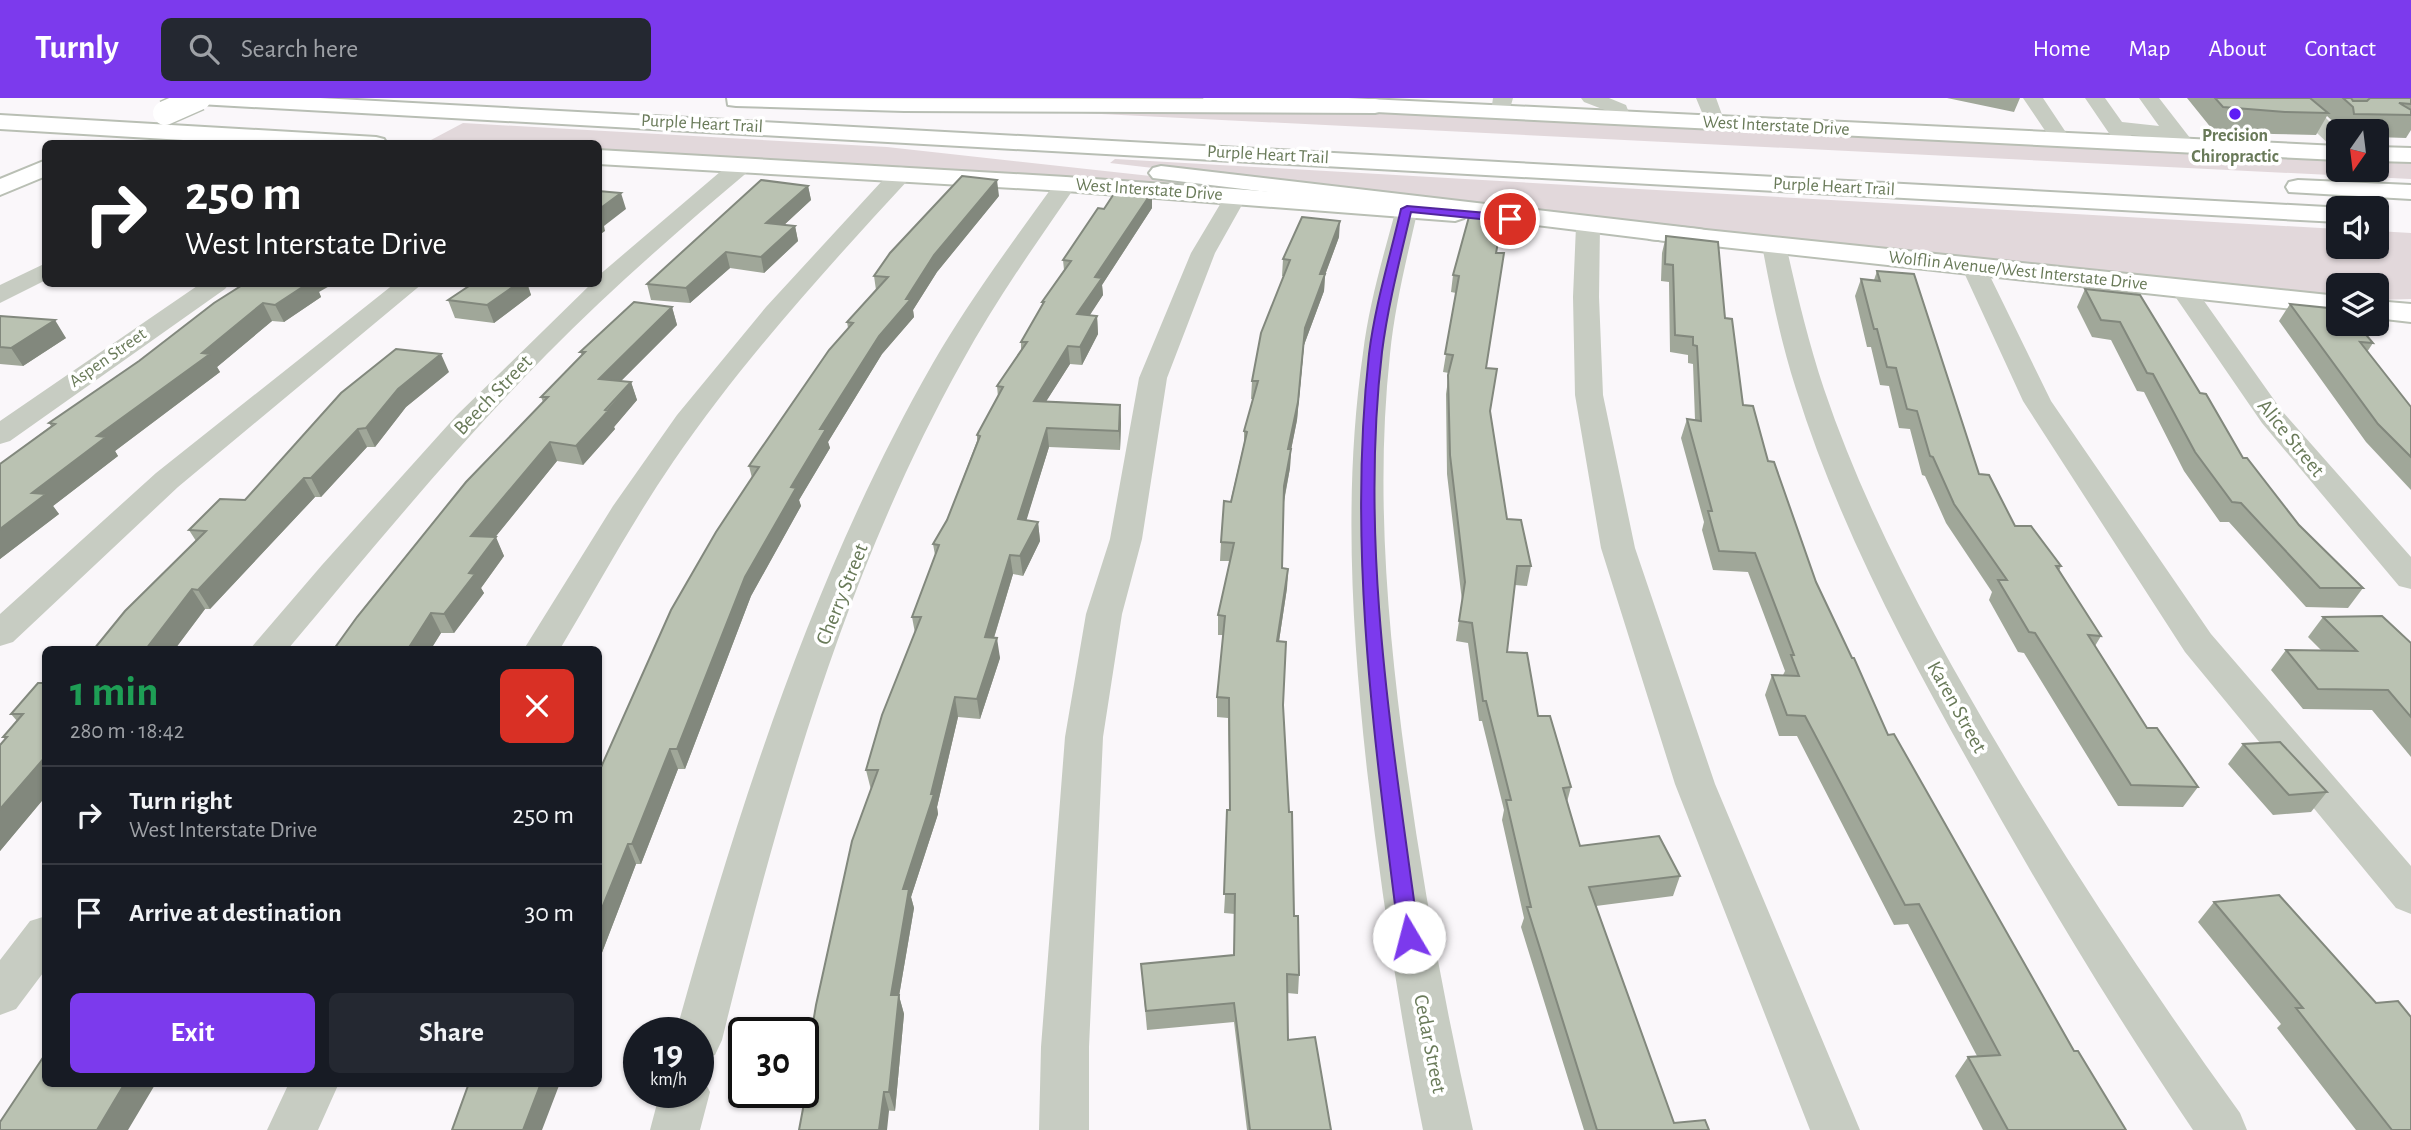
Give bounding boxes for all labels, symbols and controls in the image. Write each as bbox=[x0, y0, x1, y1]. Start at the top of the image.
search box bbox=[161, 18, 651, 81]
icon: search bbox=[185, 30, 223, 68]
text: Turnly bbox=[35, 32, 119, 65]
text: Search here bbox=[241, 36, 358, 62]
text: Home bbox=[2033, 37, 2091, 61]
text: Map bbox=[2129, 37, 2171, 61]
text: About bbox=[2209, 37, 2266, 61]
text: Contact bbox=[2304, 37, 2376, 61]
marker: Precision Chiropractic bbox=[2227, 106, 2243, 122]
street label: Purple Heart Trail bbox=[641, 112, 763, 136]
street label: West Interstate Drive bbox=[1702, 113, 1850, 139]
north arrow bbox=[2326, 119, 2389, 182]
map controls bbox=[2326, 119, 2389, 336]
place label: Precision Chiropractic bbox=[2191, 127, 2279, 166]
street label: Purple Heart Trail bbox=[1207, 143, 1329, 167]
icon: right bbox=[70, 168, 161, 259]
text: 250 m bbox=[185, 170, 302, 219]
street label: Purple Heart Trail bbox=[1773, 175, 1895, 199]
street label: West Interstate Drive bbox=[1075, 176, 1223, 204]
pin bbox=[1480, 189, 1540, 249]
button: sound bbox=[2326, 196, 2389, 259]
icon: arrive bbox=[1491, 200, 1529, 238]
text: West Interstate Drive bbox=[185, 228, 447, 260]
street label: Wolflin Avenue/West Interstate Drive bbox=[1888, 248, 2148, 294]
button: layers bbox=[2326, 273, 2389, 336]
street label: Aspen Street bbox=[66, 325, 150, 391]
street label: Beech Street bbox=[450, 351, 536, 439]
street label: Alice Street bbox=[2254, 395, 2329, 481]
street label: Cherry Street bbox=[812, 540, 872, 648]
street label: Karen Street bbox=[1923, 658, 1991, 756]
button: close bbox=[500, 669, 574, 743]
text: 1 min bbox=[70, 671, 159, 713]
text: 280 m · 18:42 bbox=[70, 720, 184, 743]
text: Turn right bbox=[129, 788, 232, 814]
icon: right bbox=[70, 796, 108, 834]
text: 250 m bbox=[512, 802, 574, 828]
text: West Interstate Drive bbox=[129, 819, 317, 842]
icon: arrive bbox=[70, 894, 108, 932]
text: Arrive at destination bbox=[129, 900, 342, 926]
text: 30 m bbox=[524, 900, 574, 926]
position arrow bbox=[1372, 900, 1446, 974]
button: Exit bbox=[70, 993, 315, 1073]
button: Share bbox=[329, 993, 574, 1073]
street label: Cedar Street bbox=[1410, 993, 1450, 1095]
speed limit sign: 30 bbox=[728, 1017, 819, 1108]
text: 19 bbox=[654, 1036, 683, 1071]
text: km/h bbox=[650, 1071, 687, 1089]

